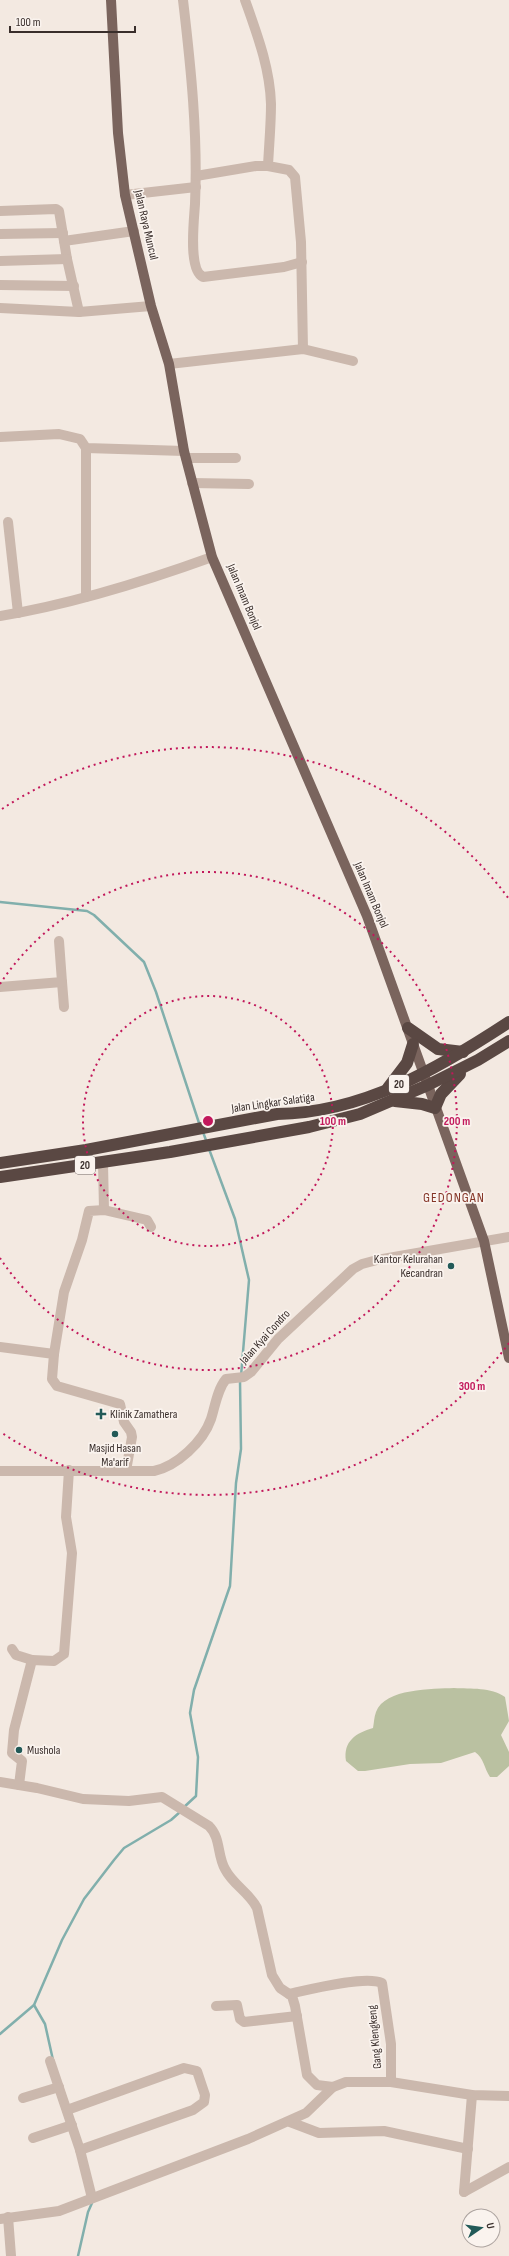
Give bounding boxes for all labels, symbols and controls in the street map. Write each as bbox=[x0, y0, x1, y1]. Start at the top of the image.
scale bar bbox=[10, 8, 135, 34]
text: 100 m bbox=[16, 15, 41, 30]
street label: Jalan Raya Muncul bbox=[130, 188, 161, 261]
street label: Jalan Imam Bonjol bbox=[223, 561, 265, 632]
street label: Jalan Imam Bonjol bbox=[350, 859, 392, 930]
road number: 20 bbox=[389, 1075, 409, 1093]
street label: Jalan Lingkar Salatiga bbox=[229, 1090, 316, 1116]
centre of rings bbox=[201, 1114, 215, 1128]
text: 100 m bbox=[320, 1114, 346, 1129]
text: 200 m bbox=[444, 1114, 470, 1129]
road number: 20 bbox=[75, 1156, 95, 1174]
district label: GEDONGAN bbox=[423, 1189, 485, 1206]
place label: Kantor Kelurahan Kecandran bbox=[374, 1252, 443, 1281]
marker: Kantor Kelurahan Kecandran bbox=[446, 1261, 456, 1271]
street label: Jalan Kyai Condro bbox=[236, 1307, 293, 1368]
text: 300 m bbox=[459, 1379, 485, 1394]
place label: Klinik Zamathera bbox=[110, 1407, 178, 1422]
marker: Klinik Zamathera bbox=[95, 1408, 107, 1420]
marker: Masjid Hasan Ma'arif bbox=[110, 1429, 120, 1439]
place label: Masjid Hasan Ma'arif bbox=[89, 1441, 141, 1470]
place label: Mushola bbox=[27, 1743, 61, 1758]
marker: Mushola bbox=[14, 1745, 24, 1755]
street label: Gang Klengkeng bbox=[365, 2004, 385, 2070]
north arrow bbox=[461, 2208, 501, 2248]
text: U bbox=[483, 2222, 497, 2230]

